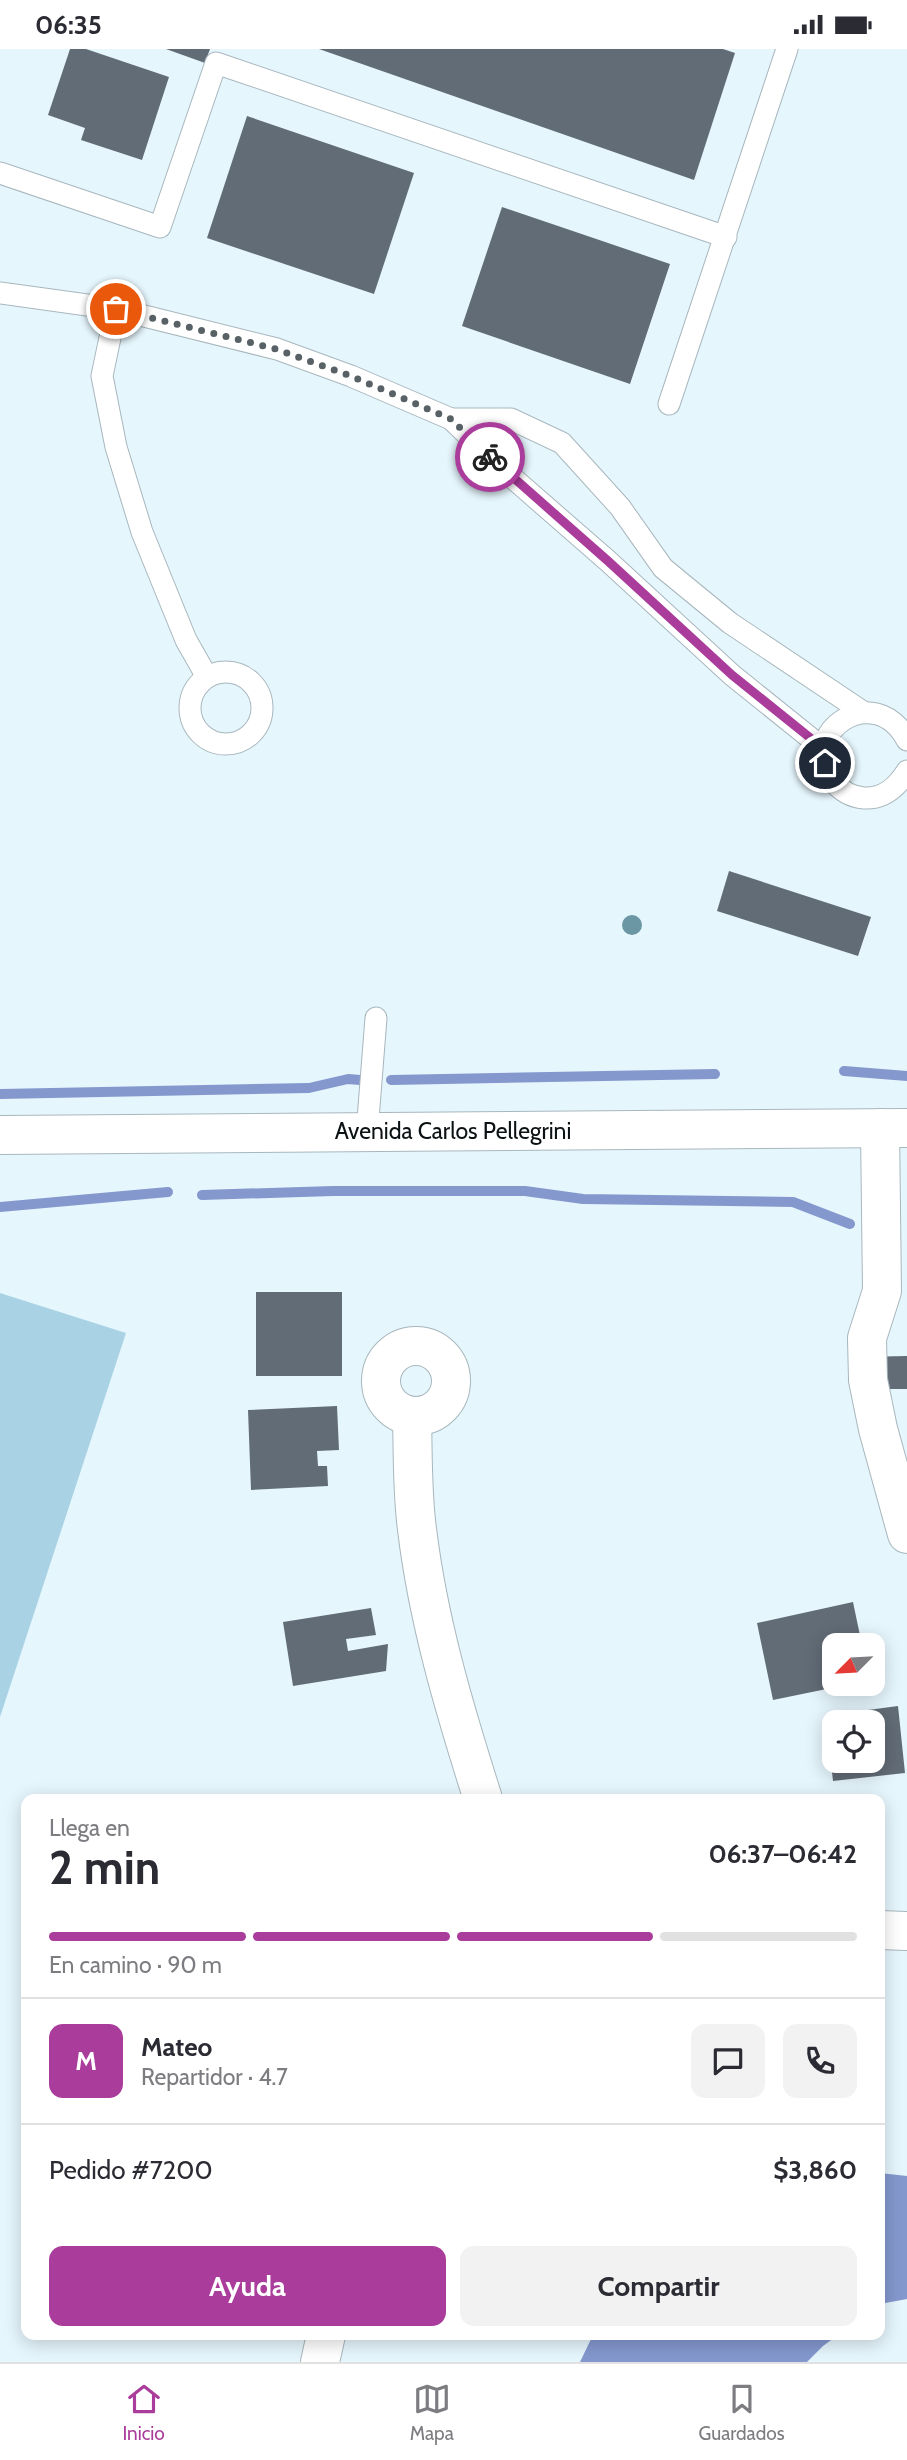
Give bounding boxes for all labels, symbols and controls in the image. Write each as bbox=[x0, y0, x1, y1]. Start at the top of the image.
text: 06:35 bbox=[35, 9, 102, 41]
pin bbox=[86, 279, 146, 339]
icon: bag bbox=[97, 290, 135, 328]
courier bbox=[455, 422, 525, 492]
icon: bike bbox=[471, 438, 509, 476]
pin bbox=[795, 733, 855, 793]
icon: home bbox=[806, 744, 844, 782]
street label: Avenida Carlos Pellegrini bbox=[335, 1117, 571, 1145]
north arrow bbox=[822, 1633, 886, 1696]
map controls bbox=[822, 1633, 885, 1773]
button: locate bbox=[822, 1710, 885, 1773]
text: Llega en bbox=[49, 1814, 130, 1842]
text: 06:37–06:42 bbox=[708, 1838, 857, 1870]
text: 2 min bbox=[49, 1840, 160, 1896]
text: En camino · 90 m bbox=[49, 1951, 222, 1979]
button: chat bbox=[691, 2024, 765, 2098]
button: phone bbox=[783, 2024, 857, 2098]
text: Mateo bbox=[141, 2031, 212, 2063]
text: M bbox=[75, 2045, 97, 2077]
text: Repartidor · 4.7 bbox=[141, 2063, 288, 2091]
text: Pedido #7200 bbox=[49, 2154, 213, 2186]
text: $3,860 bbox=[773, 2154, 857, 2186]
button: Ayuda bbox=[49, 2246, 446, 2326]
button: Compartir bbox=[460, 2246, 857, 2326]
tab: Inicio bbox=[122, 2380, 165, 2445]
tab: Mapa bbox=[410, 2380, 454, 2445]
tab: Guardados bbox=[699, 2380, 785, 2445]

